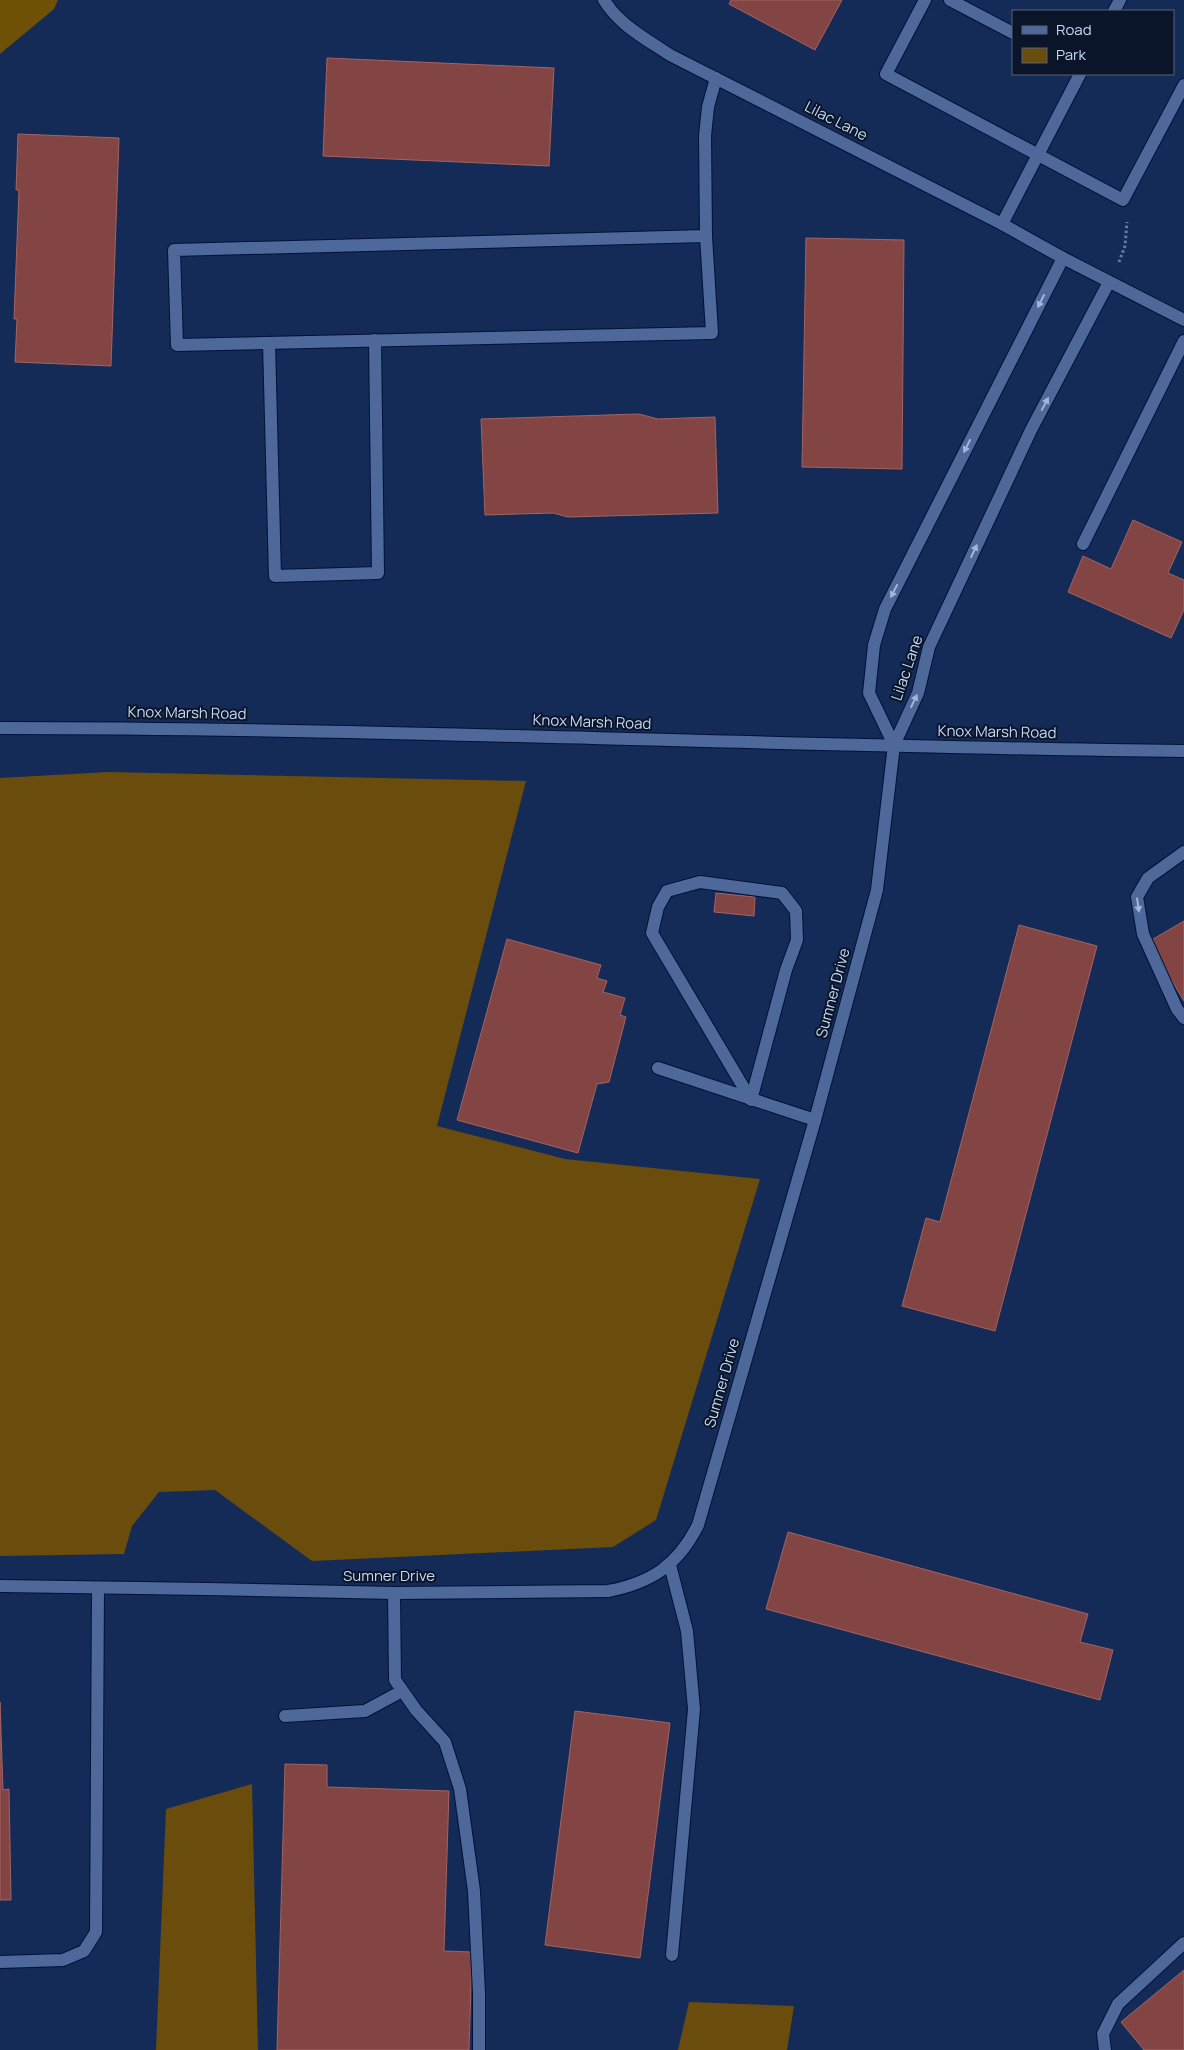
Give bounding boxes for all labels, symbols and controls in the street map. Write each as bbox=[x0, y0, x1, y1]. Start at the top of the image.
legend bbox=[1012, 10, 1174, 75]
text: Road bbox=[1056, 19, 1092, 40]
text: Park bbox=[1056, 44, 1086, 65]
street label: Lilac Lane bbox=[801, 96, 871, 145]
one-way arrow bbox=[1037, 294, 1045, 308]
one-way arrow bbox=[1041, 397, 1049, 412]
one-way arrow bbox=[963, 439, 971, 454]
one-way arrow bbox=[971, 544, 979, 558]
one-way arrow bbox=[890, 584, 898, 599]
street label: Lilac Lane bbox=[886, 632, 928, 703]
one-way arrow bbox=[911, 694, 919, 708]
street label: Knox Marsh Road bbox=[127, 701, 247, 724]
street label: Knox Marsh Road bbox=[532, 709, 652, 734]
street label: Knox Marsh Road bbox=[937, 720, 1057, 743]
one-way arrow bbox=[1135, 897, 1143, 913]
street label: Sumner Drive bbox=[810, 946, 855, 1040]
street label: Sumner Drive bbox=[699, 1336, 744, 1430]
street label: Sumner Drive bbox=[343, 1565, 435, 1586]

